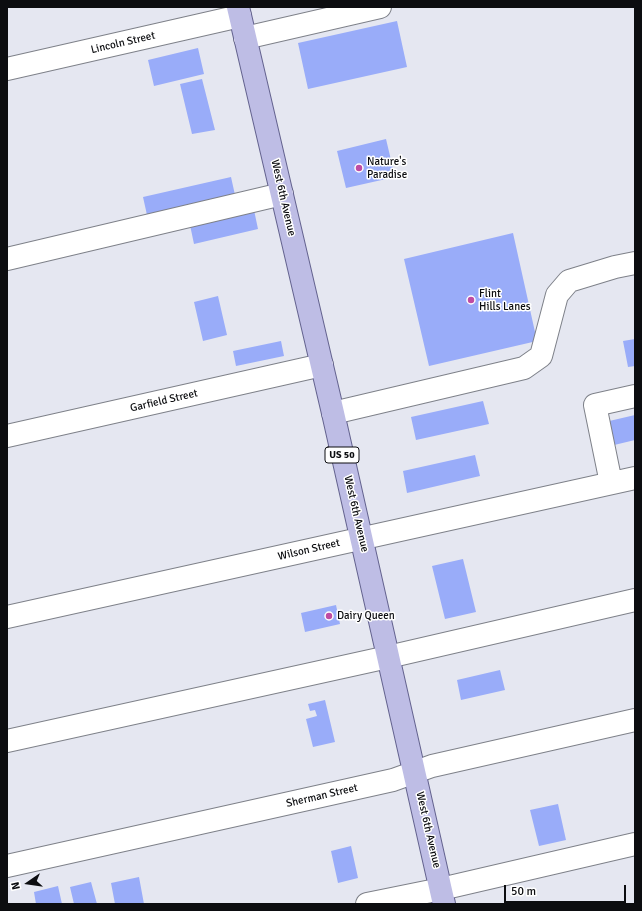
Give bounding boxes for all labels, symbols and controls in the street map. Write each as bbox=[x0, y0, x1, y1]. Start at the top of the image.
street label: Lincoln Street bbox=[90, 29, 156, 57]
place label: Nature's Paradise bbox=[367, 155, 407, 181]
street label: West 6th Avenue bbox=[268, 158, 298, 238]
marker: Nature's Paradise bbox=[354, 163, 364, 173]
place label: Flint Hills Lanes bbox=[479, 287, 531, 313]
marker: Flint Hills Lanes bbox=[466, 295, 476, 305]
street label: Garfield Street bbox=[129, 387, 199, 415]
road number: US 50 bbox=[325, 447, 359, 463]
street label: West 6th Avenue bbox=[341, 474, 371, 554]
street label: Wilson Street bbox=[277, 536, 341, 564]
place label: Dairy Queen bbox=[337, 609, 395, 623]
marker: Dairy Queen bbox=[324, 611, 334, 621]
street label: Sherman Street bbox=[285, 781, 359, 811]
street label: West 6th Avenue bbox=[413, 790, 443, 870]
north arrow bbox=[8, 863, 48, 903]
scale bar bbox=[506, 877, 628, 903]
text: N bbox=[9, 881, 23, 891]
text: 50 m bbox=[511, 884, 536, 899]

